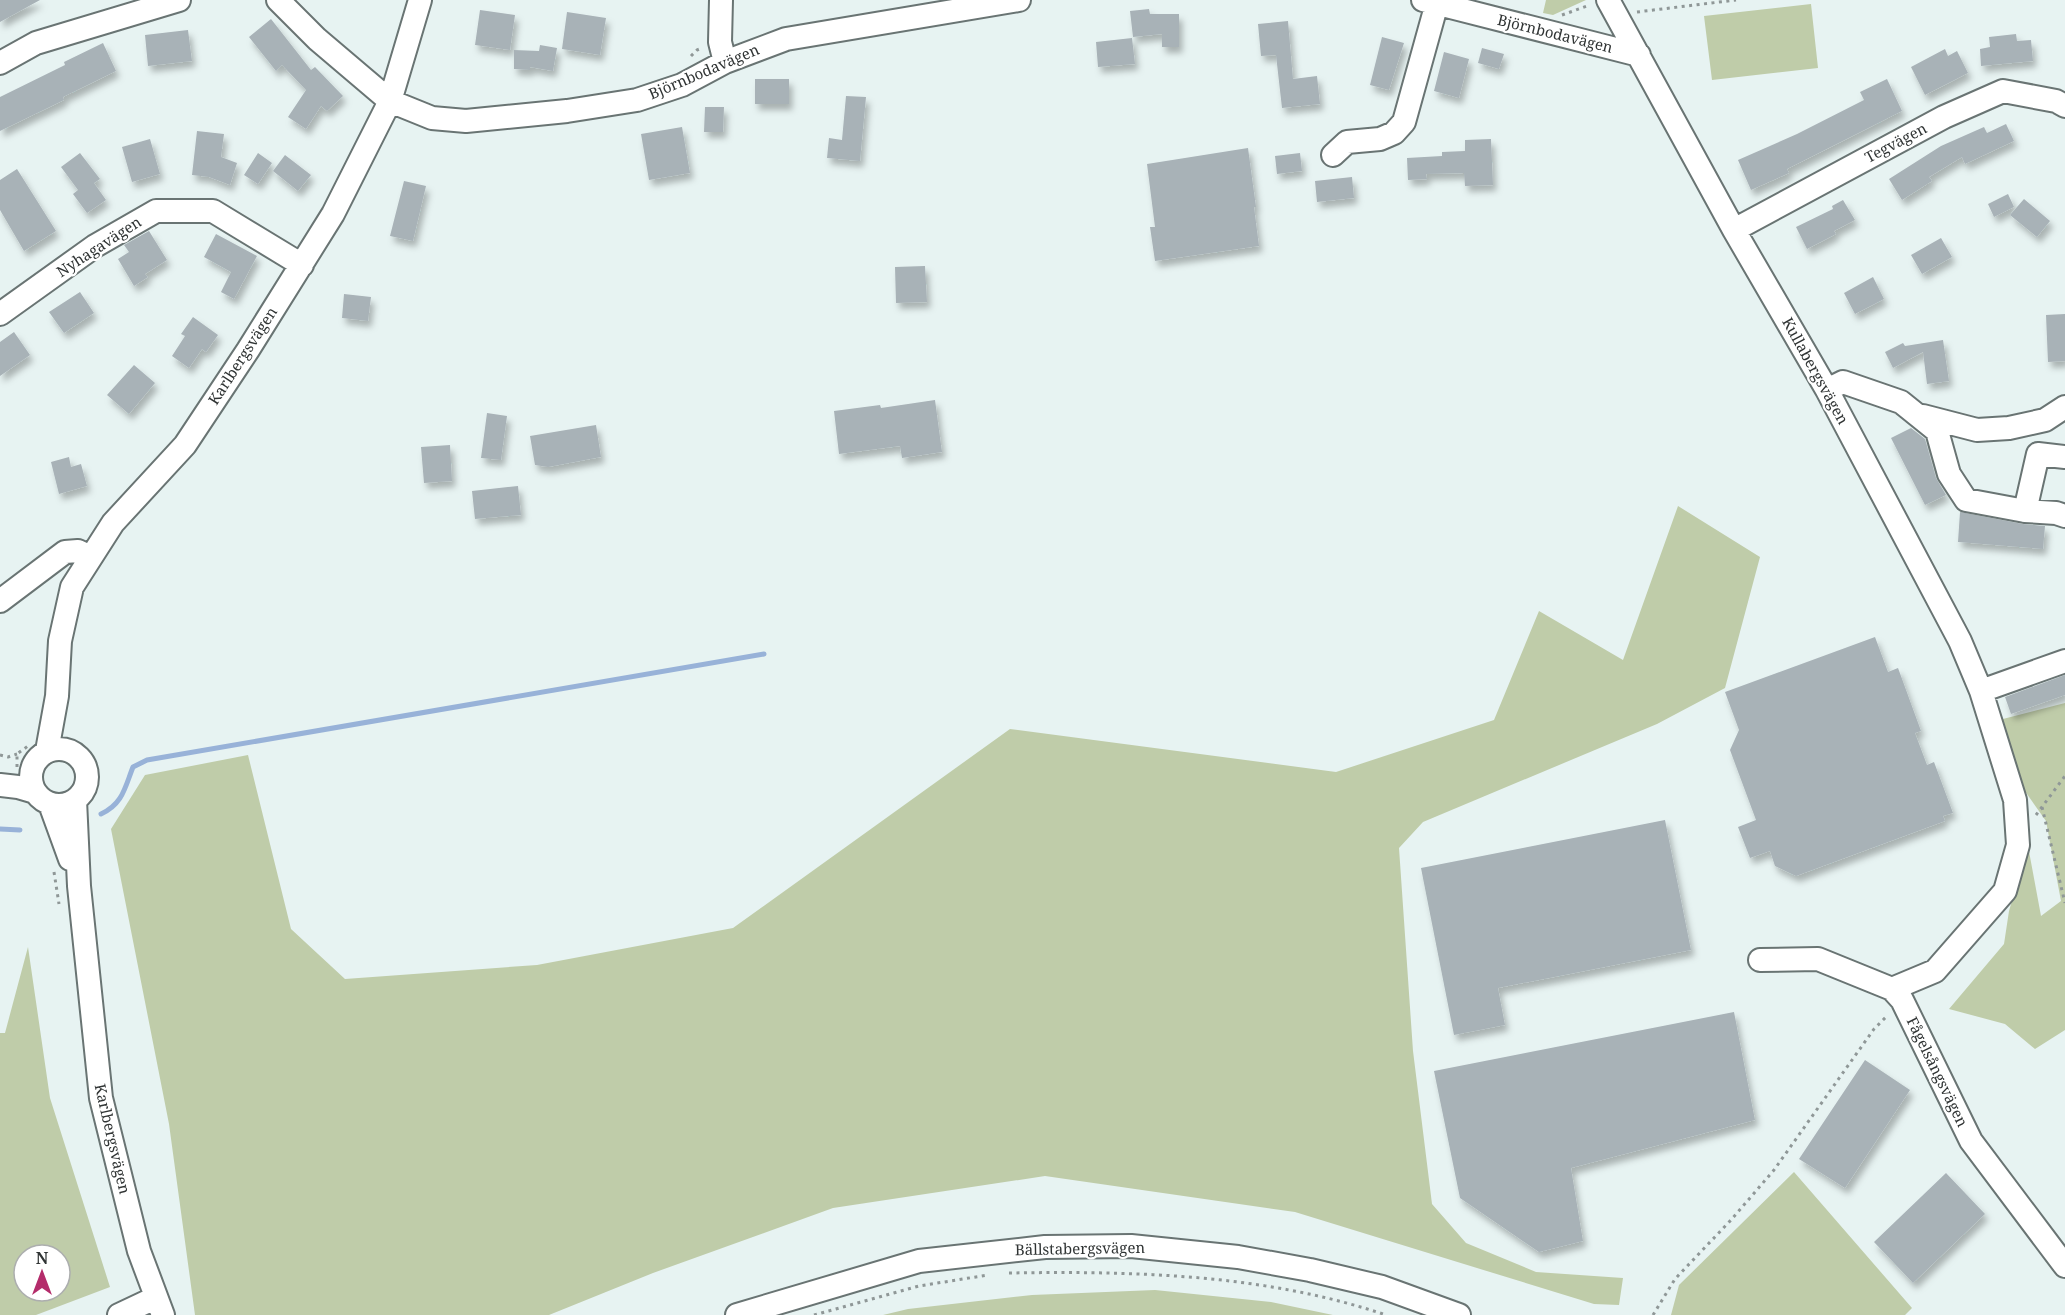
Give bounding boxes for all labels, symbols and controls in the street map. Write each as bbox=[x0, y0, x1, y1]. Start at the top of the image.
street label: Björnbodavägen bbox=[1496, 9, 1615, 57]
street label: Björnbodavägen bbox=[645, 39, 762, 103]
street label: Tegvägen bbox=[1861, 117, 1930, 167]
street label: Nyhagavägen bbox=[52, 211, 145, 281]
street label: Karlbergsvägen bbox=[203, 302, 281, 408]
street label: Kullabergsvägen bbox=[1778, 313, 1854, 428]
street label: Fågelsångsvägen bbox=[1903, 1013, 1973, 1130]
street label: Karlbergsvägen bbox=[91, 1082, 135, 1196]
street label: Bällstabergsvägen bbox=[1015, 1237, 1146, 1259]
north arrow bbox=[12, 1243, 72, 1303]
text: N bbox=[36, 1247, 49, 1269]

